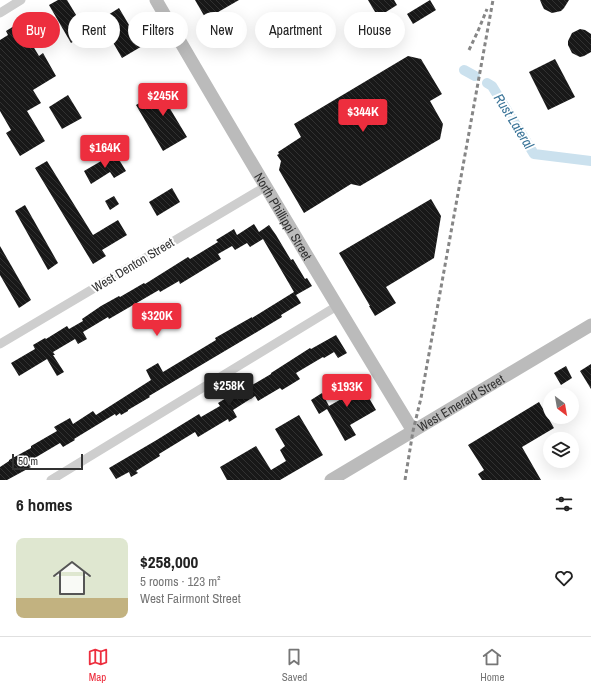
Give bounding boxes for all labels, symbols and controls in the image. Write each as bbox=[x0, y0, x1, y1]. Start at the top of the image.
chip: Buy bbox=[12, 12, 60, 48]
chip: Rent bbox=[68, 12, 120, 48]
chip: Filters bbox=[128, 12, 188, 48]
chip: New bbox=[196, 12, 247, 48]
chip: Apartment bbox=[255, 12, 336, 48]
chip: House bbox=[344, 12, 405, 48]
pin: $245K bbox=[135, 83, 191, 117]
text: $245K bbox=[147, 87, 179, 104]
water label: Rust Lateral bbox=[490, 90, 538, 152]
pin: $344K bbox=[335, 99, 391, 133]
text: $344K bbox=[347, 103, 379, 120]
pin: $164K bbox=[77, 135, 133, 169]
text: $164K bbox=[89, 139, 121, 156]
street label: North Phillippi Street bbox=[251, 169, 316, 263]
street label: West Denton Street bbox=[89, 234, 177, 296]
pin: $320K bbox=[129, 303, 185, 337]
text: $320K bbox=[141, 307, 173, 324]
street label: West Emerald Street bbox=[414, 370, 507, 435]
pin: $258K bbox=[201, 373, 257, 407]
pin: $193K bbox=[319, 374, 375, 408]
text: $258K bbox=[213, 377, 245, 394]
text: $193K bbox=[331, 378, 363, 395]
north arrow bbox=[543, 388, 579, 424]
map controls bbox=[543, 388, 579, 468]
button: layers bbox=[543, 432, 579, 468]
scale bar bbox=[12, 452, 83, 471]
text: 50 m bbox=[18, 454, 38, 468]
text: 6 homes bbox=[16, 493, 73, 516]
icon: filters bbox=[553, 493, 575, 515]
text: $258,000 bbox=[140, 550, 198, 573]
icon: home bbox=[48, 554, 96, 602]
icon: heart bbox=[553, 567, 575, 589]
text: 5 rooms · 123 m² bbox=[140, 573, 221, 590]
text: West Fairmont Street bbox=[140, 590, 241, 607]
tab: Map bbox=[87, 646, 109, 684]
tab: Saved bbox=[282, 646, 307, 684]
tab: Home bbox=[480, 646, 504, 684]

